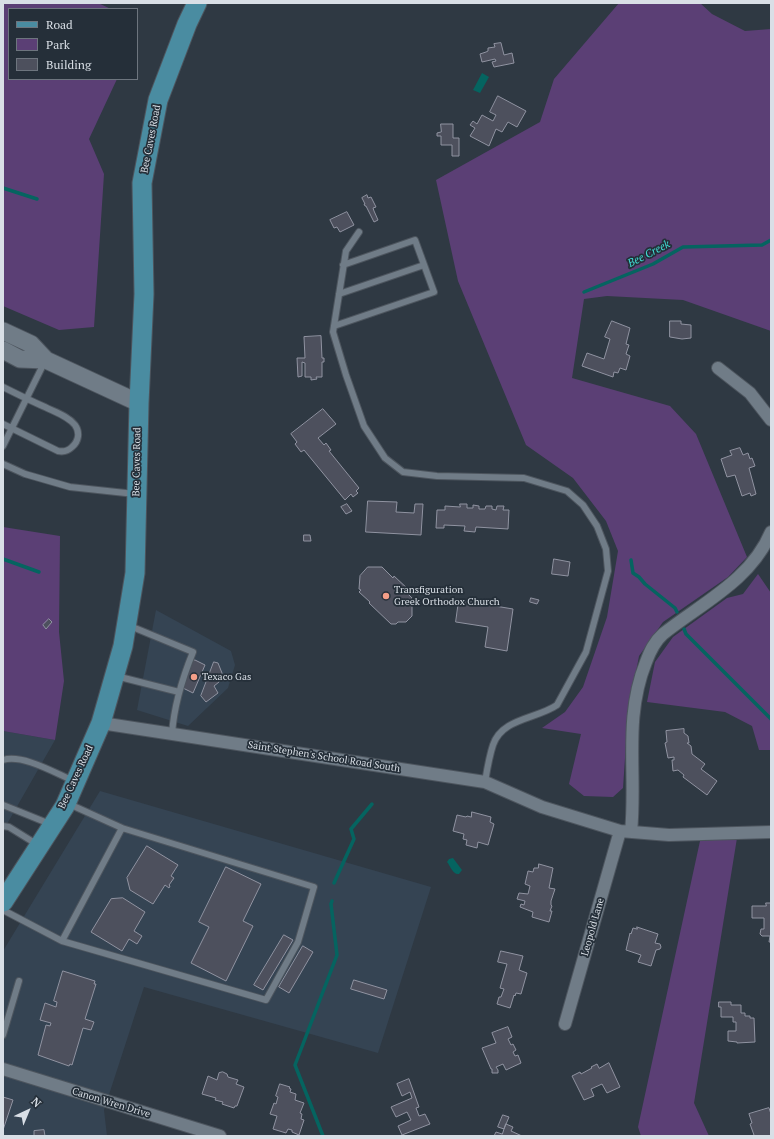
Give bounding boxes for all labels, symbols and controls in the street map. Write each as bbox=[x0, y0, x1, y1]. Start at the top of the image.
legend bbox=[8, 8, 138, 80]
text: Road bbox=[46, 17, 73, 32]
text: Park bbox=[46, 37, 70, 52]
text: Building bbox=[46, 57, 91, 72]
street label: Bee Caves Road bbox=[139, 104, 163, 174]
water label: Bee Creek bbox=[626, 238, 672, 270]
street label: Bee Caves Road bbox=[130, 427, 144, 497]
place label: Transfiguration Greek Orthodox Church bbox=[394, 584, 500, 608]
marker: Transfiguration Greek Orthodox Church bbox=[381, 591, 391, 601]
place label: Texaco Gas bbox=[202, 671, 251, 683]
marker: Texaco Gas bbox=[189, 672, 199, 682]
street label: Saint Stephen's School Road South bbox=[247, 739, 401, 775]
street label: Bee Caves Road bbox=[56, 743, 96, 811]
street label: Leopold Lane bbox=[579, 897, 607, 957]
street label: Canon Wren Drive bbox=[70, 1085, 152, 1121]
north arrow bbox=[8, 1091, 48, 1131]
text: N bbox=[28, 1094, 44, 1110]

